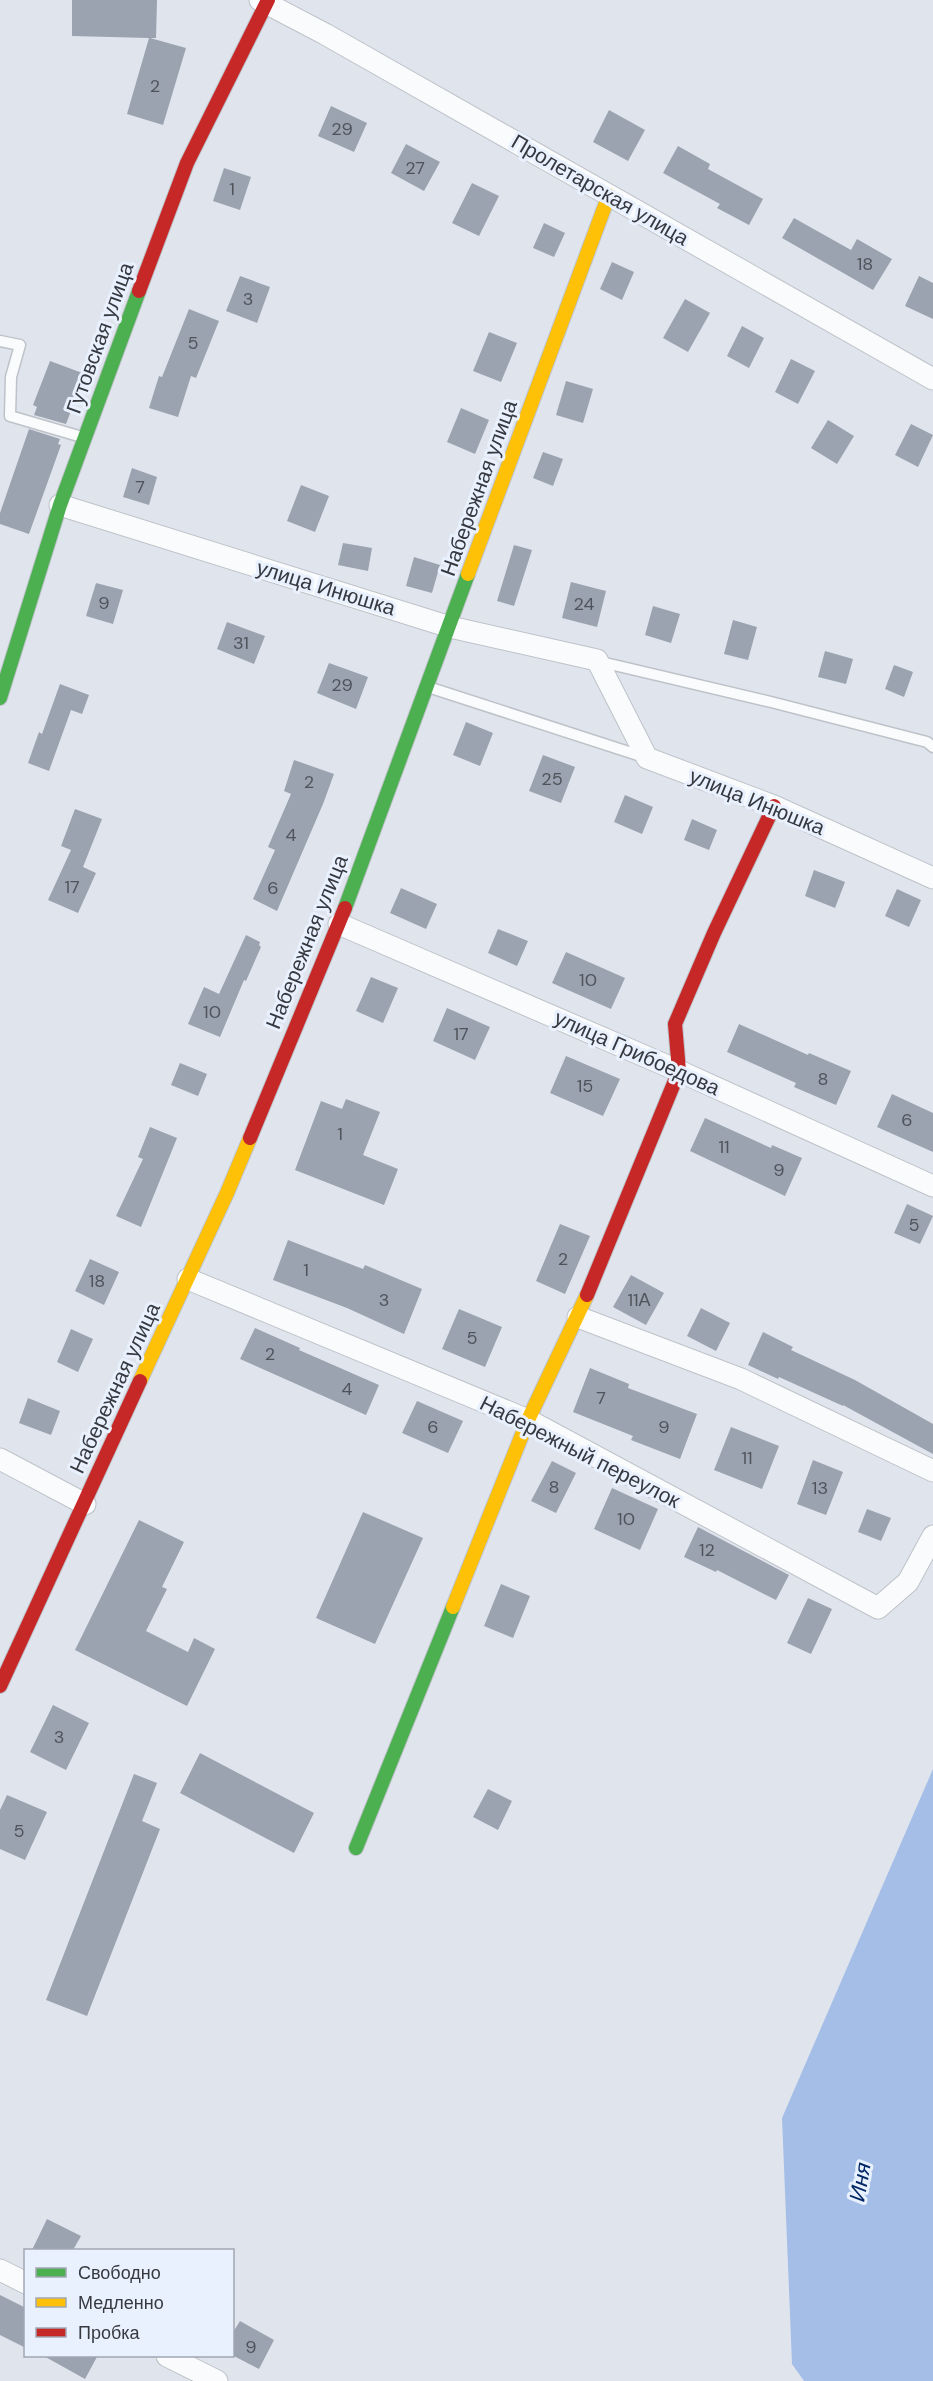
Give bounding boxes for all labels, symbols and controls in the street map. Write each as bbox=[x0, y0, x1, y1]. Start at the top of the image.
house number: 2 bbox=[150, 74, 160, 98]
house number: 29 bbox=[331, 117, 353, 141]
street label: Пролетарская улица bbox=[506, 128, 694, 252]
house number: 27 bbox=[405, 156, 425, 180]
house number: 1 bbox=[229, 177, 235, 201]
house number: 18 bbox=[857, 252, 873, 276]
street label: Гутовская улица bbox=[60, 258, 140, 417]
house number: 3 bbox=[243, 287, 253, 311]
house number: 5 bbox=[188, 331, 198, 355]
street label: Набережная улица bbox=[434, 396, 524, 580]
house number: 7 bbox=[135, 475, 145, 499]
street label: улица Инюшка bbox=[253, 554, 399, 623]
house number: 9 bbox=[98, 591, 110, 615]
house number: 24 bbox=[574, 592, 595, 616]
house number: 31 bbox=[233, 631, 249, 655]
house number: 29 bbox=[331, 673, 353, 697]
street label: улица Инюшка bbox=[685, 762, 829, 842]
house number: 25 bbox=[541, 767, 563, 791]
house number: 2 bbox=[304, 770, 314, 794]
house number: 4 bbox=[286, 823, 297, 847]
street label: Набережная улица bbox=[259, 850, 355, 1033]
house number: 17 bbox=[64, 875, 80, 899]
house number: 6 bbox=[267, 876, 279, 900]
house number: 10 bbox=[579, 968, 597, 992]
house number: 10 bbox=[203, 1000, 221, 1024]
street label: улица Грибоедова bbox=[550, 1004, 724, 1102]
house number: 17 bbox=[453, 1022, 469, 1046]
house number: 8 bbox=[818, 1067, 828, 1091]
house number: 15 bbox=[577, 1074, 593, 1098]
house number: 6 bbox=[901, 1108, 913, 1132]
house number: 1 bbox=[337, 1122, 343, 1146]
house number: 11 bbox=[718, 1135, 730, 1159]
house number: 9 bbox=[773, 1158, 785, 1182]
house number: 5 bbox=[909, 1213, 919, 1237]
house number: 2 bbox=[558, 1247, 568, 1271]
house number: 1 bbox=[303, 1258, 309, 1282]
house number: 18 bbox=[89, 1269, 105, 1293]
house number: 3 bbox=[379, 1288, 389, 1312]
house number: 11А bbox=[627, 1288, 651, 1312]
street label: Набережная улица bbox=[63, 1298, 167, 1478]
house number: 5 bbox=[467, 1326, 477, 1350]
house number: 2 bbox=[265, 1342, 275, 1366]
house number: 4 bbox=[342, 1377, 353, 1401]
house number: 7 bbox=[596, 1386, 606, 1410]
street label: Набережный переулок bbox=[475, 1389, 686, 1515]
house number: 6 bbox=[427, 1415, 439, 1439]
house number: 9 bbox=[658, 1415, 670, 1439]
house number: 11 bbox=[741, 1446, 753, 1470]
house number: 8 bbox=[549, 1475, 559, 1499]
house number: 13 bbox=[812, 1476, 828, 1500]
house number: 10 bbox=[617, 1507, 635, 1531]
house number: 12 bbox=[699, 1538, 715, 1562]
house number: 3 bbox=[54, 1725, 64, 1749]
house number: 5 bbox=[14, 1819, 24, 1843]
water label: Иня bbox=[842, 2160, 878, 2204]
legend bbox=[24, 2249, 234, 2357]
text: Свободно bbox=[78, 2261, 161, 2285]
text: Медленно bbox=[78, 2291, 164, 2315]
text: Пробка bbox=[78, 2321, 141, 2345]
house number: 9 bbox=[245, 2335, 257, 2359]

